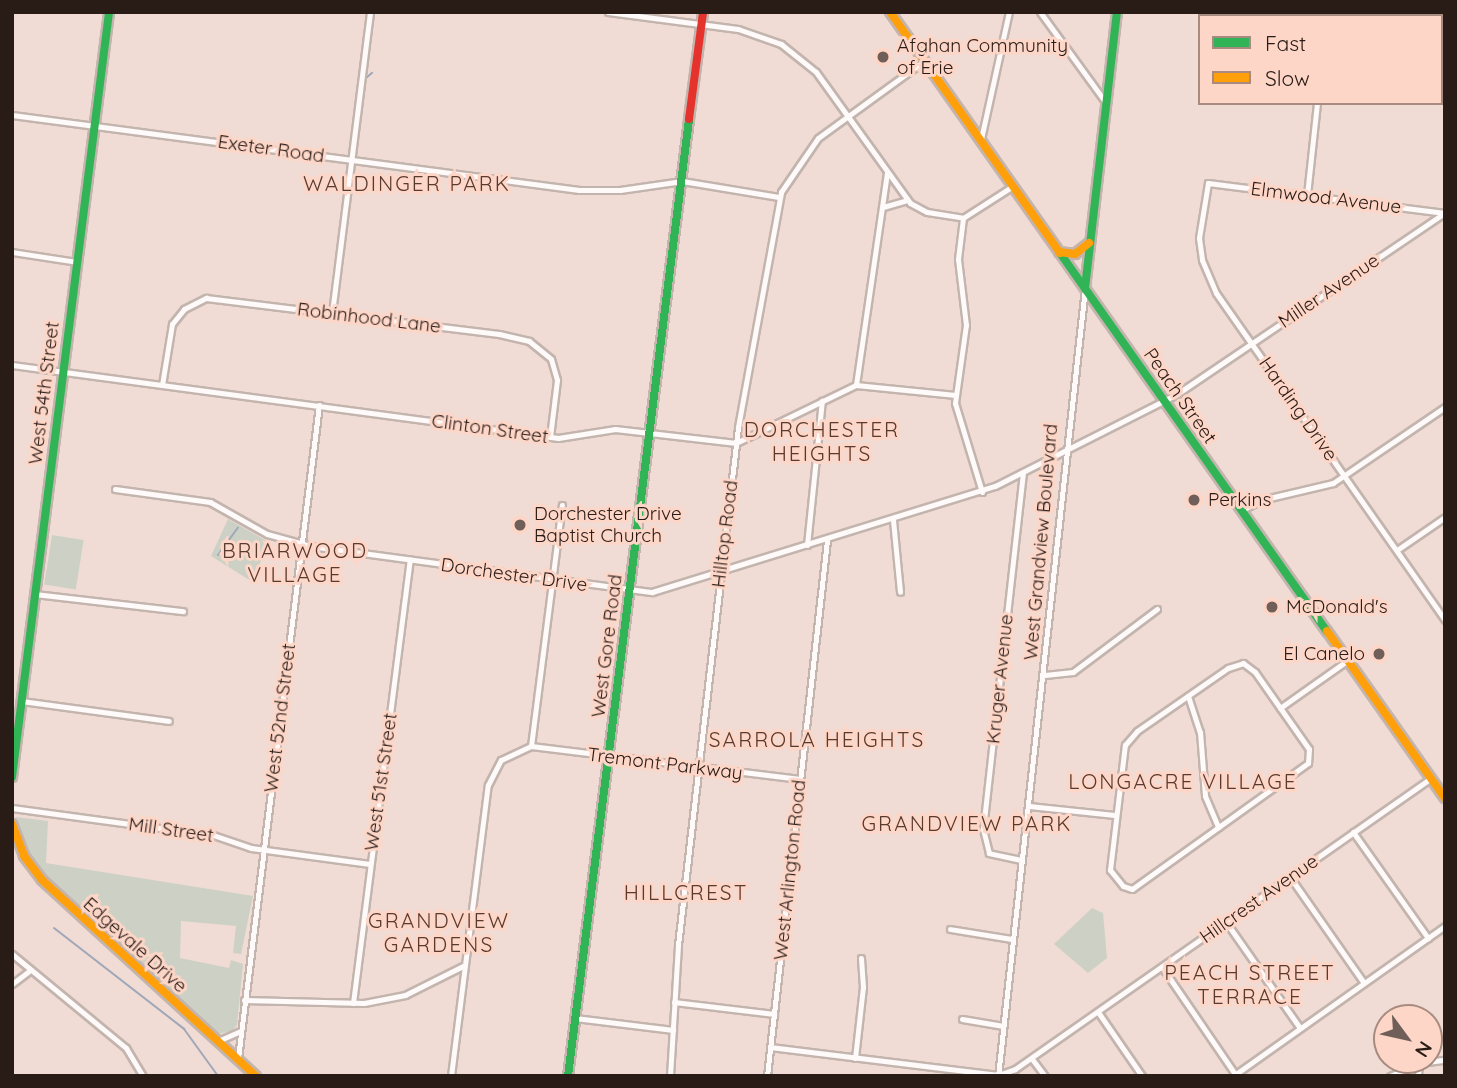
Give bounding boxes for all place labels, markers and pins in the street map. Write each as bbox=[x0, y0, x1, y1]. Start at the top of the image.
place label: Afghan Community of Erie bbox=[897, 35, 1068, 79]
marker: Afghan Community of Erie bbox=[875, 49, 891, 65]
place label: Perkins bbox=[1208, 489, 1271, 511]
marker: Perkins bbox=[1186, 492, 1202, 508]
place label: Dorchester Drive Baptist Church bbox=[534, 503, 682, 547]
marker: Dorchester Drive Baptist Church bbox=[512, 517, 528, 533]
place label: McDonald's bbox=[1286, 596, 1388, 618]
marker: McDonald's bbox=[1264, 599, 1280, 615]
place label: El Canelo bbox=[1283, 643, 1365, 665]
marker: El Canelo bbox=[1371, 646, 1387, 662]

